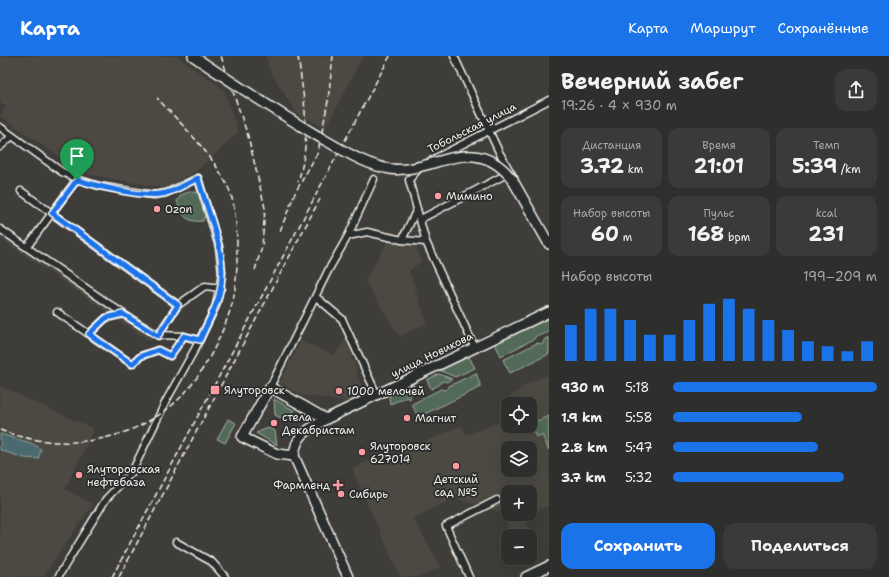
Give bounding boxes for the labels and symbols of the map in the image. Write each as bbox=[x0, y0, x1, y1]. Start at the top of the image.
street label: Тобольская улица bbox=[425, 99, 519, 157]
pin bbox=[60, 139, 94, 180]
place label: Мимино bbox=[446, 189, 493, 204]
marker: Мимино bbox=[433, 191, 443, 201]
place label: Ozon bbox=[165, 202, 193, 217]
marker: Ozon bbox=[152, 204, 162, 214]
street label: улица Новикова bbox=[389, 329, 476, 381]
place label: Ялуторовск bbox=[224, 383, 285, 398]
marker: Ялуторовск bbox=[209, 384, 221, 396]
place label: 1000 мелочей bbox=[347, 384, 424, 399]
marker: 1000 мелочей bbox=[334, 386, 344, 396]
place label: стела Декабристам bbox=[282, 410, 355, 438]
place label: Магнит bbox=[415, 411, 456, 426]
marker: Магнит bbox=[402, 413, 412, 423]
marker: стела Декабристам bbox=[269, 418, 279, 428]
place label: Ялуторовск 627014 bbox=[370, 439, 431, 467]
marker: Ялуторовск 627014 bbox=[357, 447, 367, 457]
marker: Детский сад №5 bbox=[451, 461, 461, 471]
place label: Ялуторовская нефтебаза bbox=[87, 462, 160, 490]
marker: Ялуторовская нефтебаза bbox=[74, 470, 84, 480]
place label: Детский сад №5 bbox=[434, 472, 478, 500]
place label: Фармленд bbox=[273, 478, 330, 493]
marker: Фармленд bbox=[333, 480, 343, 490]
place label: Сибирь bbox=[349, 487, 389, 502]
marker: Сибирь bbox=[336, 489, 346, 499]

